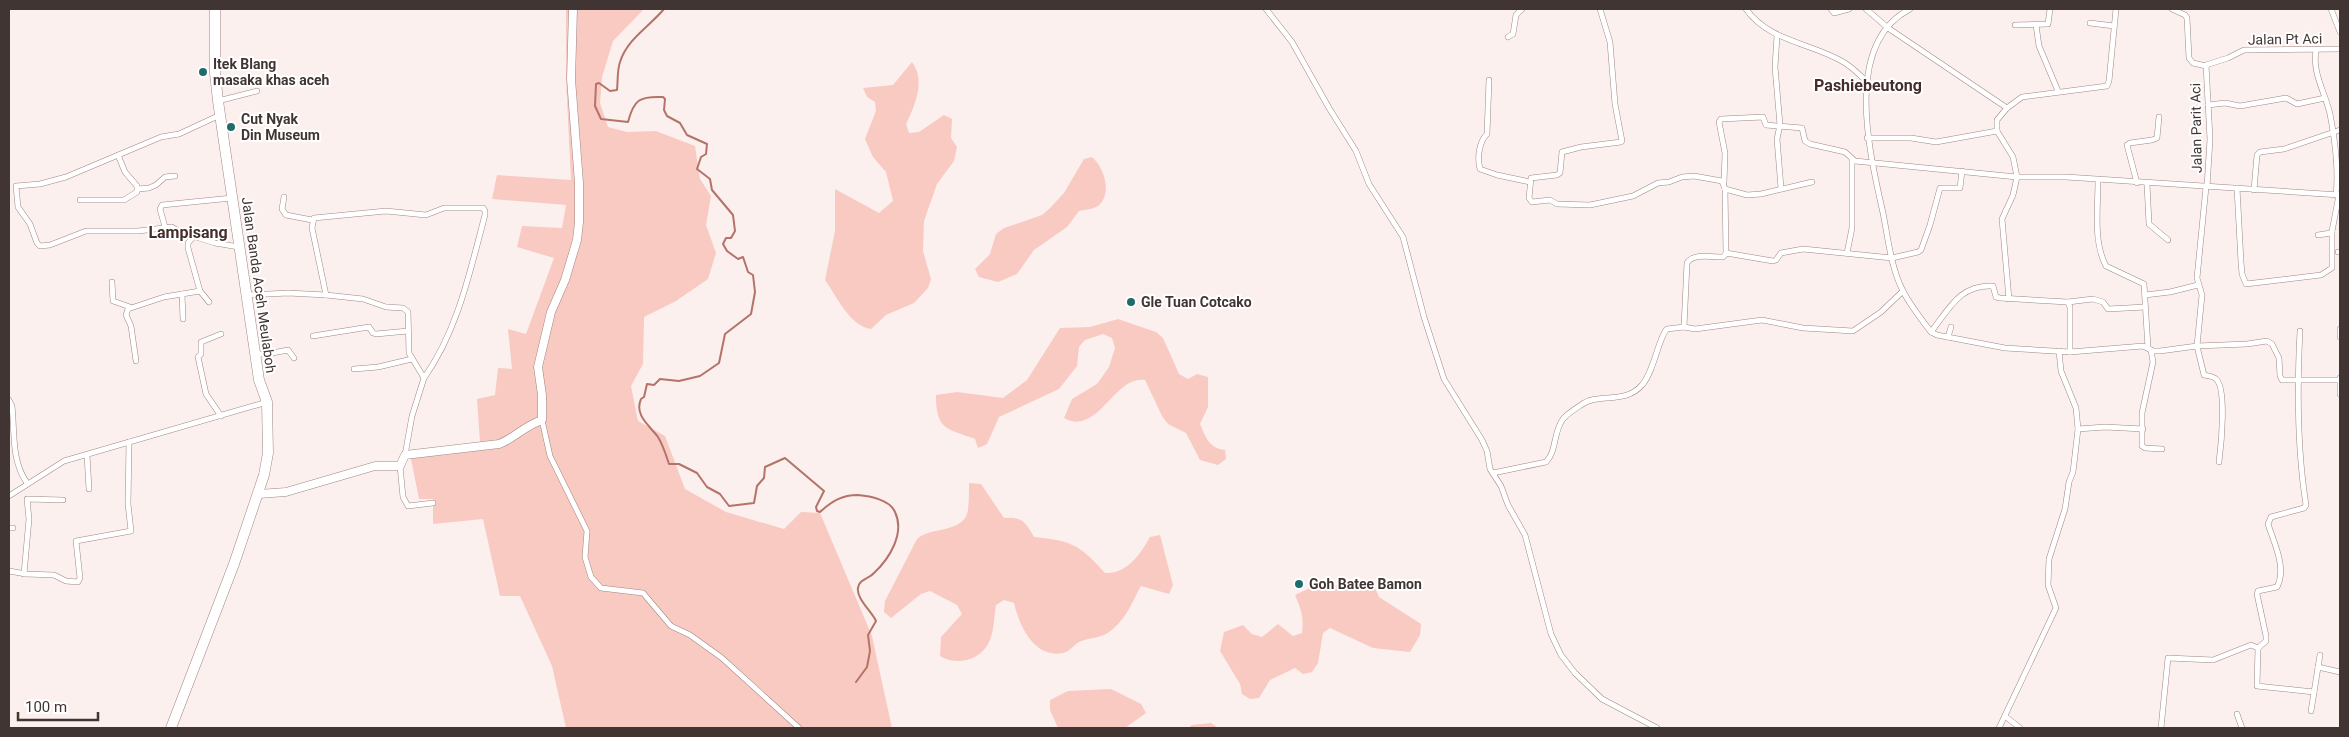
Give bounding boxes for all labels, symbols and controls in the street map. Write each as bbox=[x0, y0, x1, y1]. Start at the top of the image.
street label: Jalan Pt Aci bbox=[2248, 30, 2322, 48]
place label: Itek Blang masaka khas aceh bbox=[213, 56, 330, 88]
marker: Itek Blang masaka khas aceh bbox=[197, 66, 209, 78]
district label: Pashiebeutong bbox=[1814, 76, 1922, 95]
street label: Jalan Parit Aci bbox=[2187, 83, 2205, 173]
place label: Cut Nyak Din Museum bbox=[241, 111, 320, 143]
marker: Cut Nyak Din Museum bbox=[225, 121, 237, 133]
street label: Jalan Banda Aceh Meulaboh bbox=[239, 196, 279, 374]
district label: Lampisang bbox=[148, 223, 228, 242]
place label: Gle Tuan Cotcako bbox=[1141, 294, 1252, 310]
marker: Gle Tuan Cotcako bbox=[1125, 296, 1137, 308]
place label: Goh Batee Bamon bbox=[1309, 576, 1422, 592]
marker: Goh Batee Bamon bbox=[1293, 578, 1305, 590]
scale bar bbox=[18, 690, 98, 722]
text: 100 m bbox=[25, 698, 67, 716]

